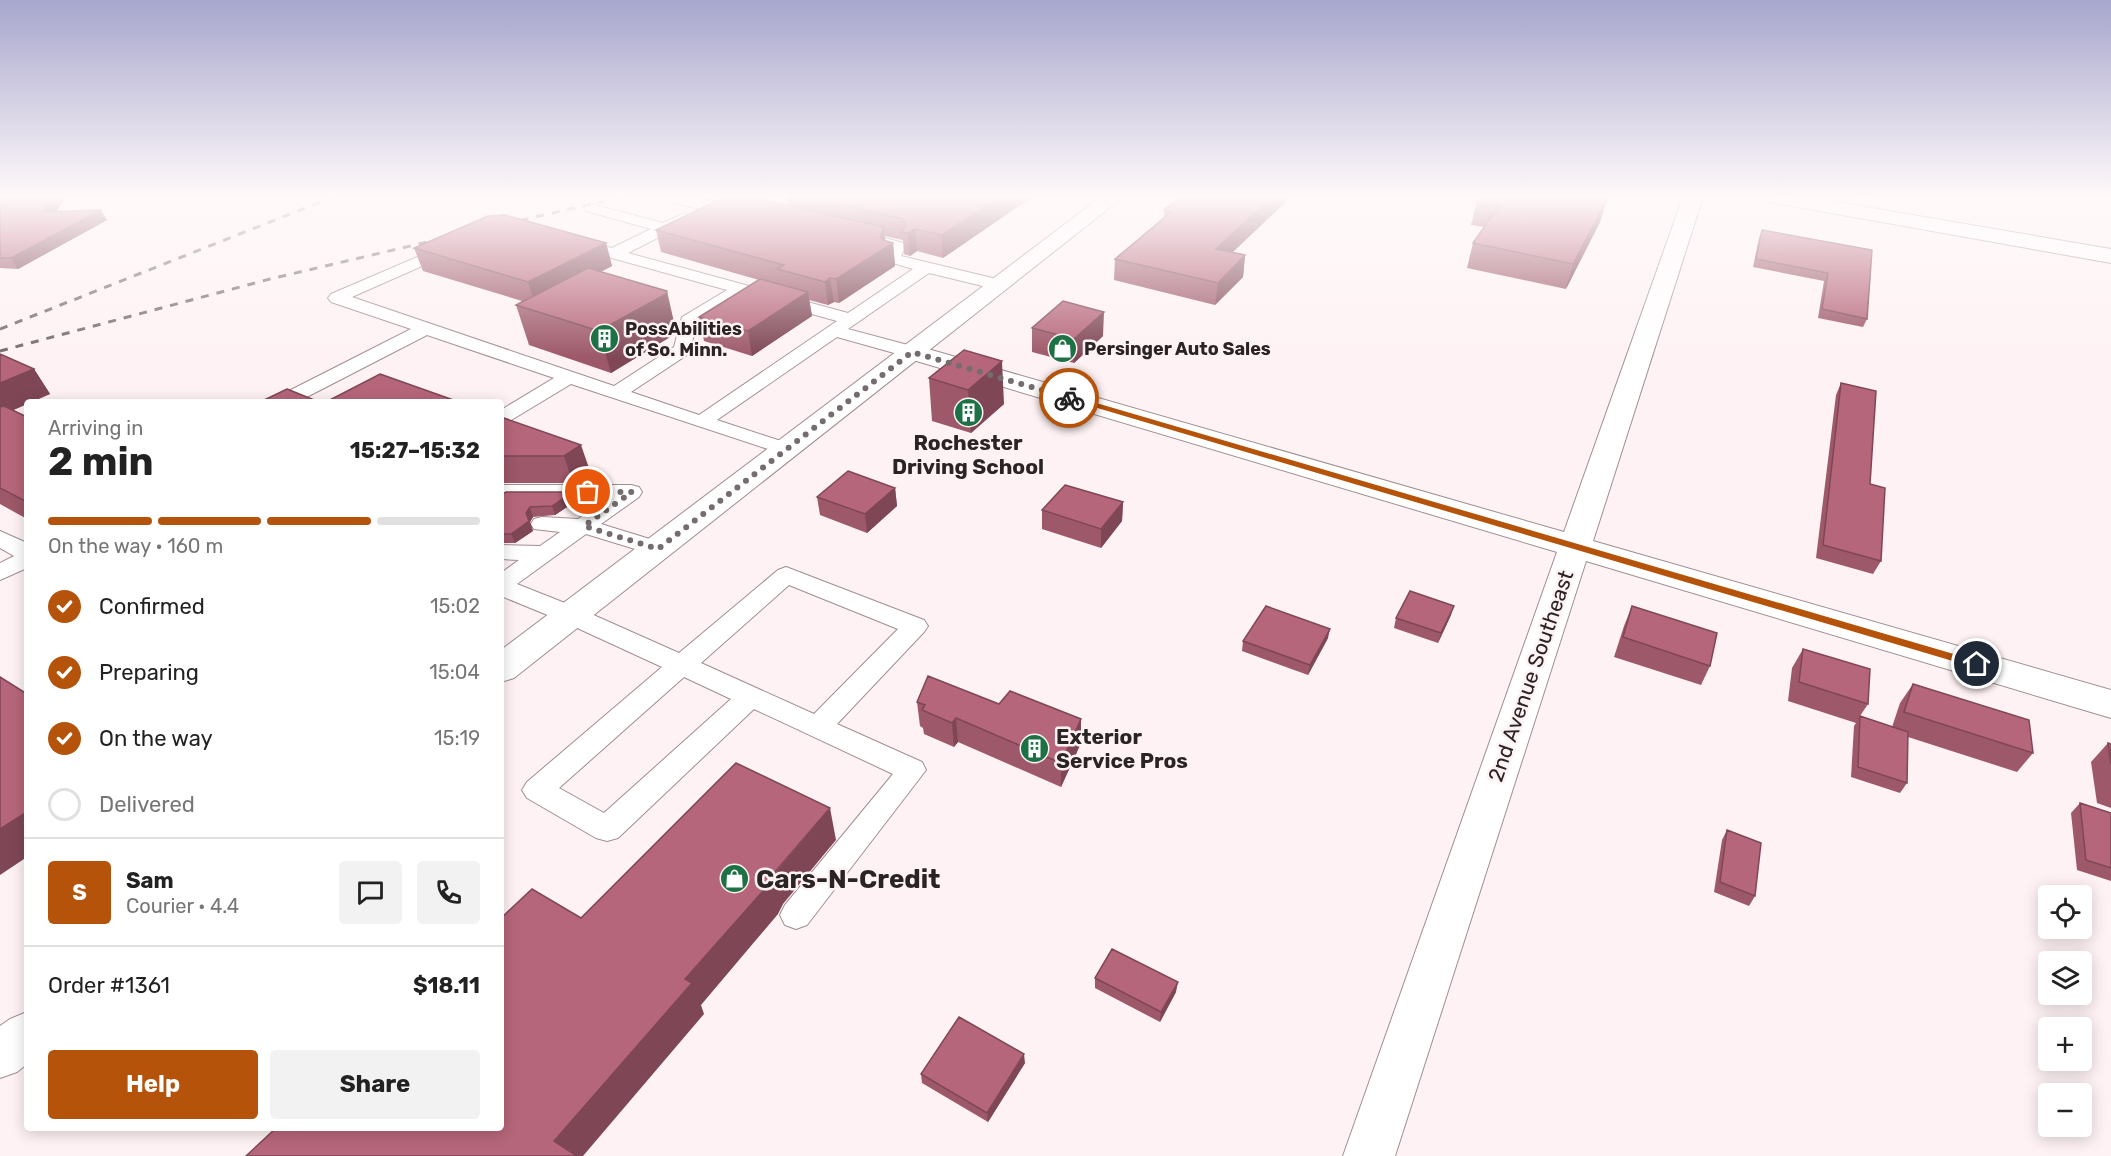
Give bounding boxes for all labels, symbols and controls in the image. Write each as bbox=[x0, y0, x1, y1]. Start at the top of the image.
place label: PossAbilities of So. Minn. bbox=[625, 318, 742, 361]
building icon: PossAbilities of So. Minn. bbox=[588, 323, 620, 355]
shop icon: Persinger Auto Sales bbox=[1047, 333, 1079, 365]
place label: Persinger Auto Sales bbox=[1084, 338, 1271, 360]
courier bbox=[1039, 368, 1099, 428]
icon: bike bbox=[1053, 382, 1086, 415]
building icon: Rochester Driving School bbox=[952, 396, 984, 428]
text: Arriving in bbox=[48, 416, 143, 440]
place label: Rochester Driving School bbox=[892, 430, 1044, 479]
text: 15:27–15:32 bbox=[350, 437, 480, 464]
text: 2 min bbox=[48, 439, 154, 485]
pin bbox=[562, 466, 613, 517]
icon: bag bbox=[571, 475, 604, 508]
text: On the way · 160 m bbox=[48, 534, 223, 558]
street label: 2nd Avenue Southeast bbox=[1483, 567, 1578, 785]
icon: check bbox=[48, 590, 81, 623]
text: Confirmed bbox=[99, 593, 205, 620]
text: 15:02 bbox=[430, 594, 480, 618]
pin bbox=[1951, 638, 2002, 689]
icon: home bbox=[1960, 647, 1993, 680]
icon: check bbox=[48, 656, 81, 689]
text: Preparing bbox=[99, 659, 199, 686]
text: 15:04 bbox=[429, 660, 480, 684]
icon: check bbox=[48, 722, 81, 755]
place label: Exterior Service Pros bbox=[1056, 724, 1188, 773]
text: On the way bbox=[99, 725, 213, 752]
text: 15:19 bbox=[434, 726, 480, 750]
building icon: Exterior Service Pros bbox=[1019, 733, 1051, 765]
text: Delivered bbox=[99, 791, 195, 818]
button: chat bbox=[339, 861, 402, 924]
button: phone bbox=[417, 861, 480, 924]
shop icon: Cars-N-Credit bbox=[719, 863, 751, 895]
place label: Cars-N-Credit bbox=[756, 864, 940, 895]
text: Sam bbox=[126, 867, 174, 894]
text: S bbox=[72, 879, 87, 906]
map controls bbox=[2038, 885, 2092, 1137]
button: locate bbox=[2038, 885, 2092, 939]
text: Courier · 4.4 bbox=[126, 894, 239, 918]
button: layers bbox=[2038, 951, 2092, 1005]
text: Order #1361 bbox=[48, 972, 170, 999]
text: $18.11 bbox=[413, 972, 480, 999]
button: + bbox=[2038, 1017, 2092, 1071]
button: Help bbox=[48, 1050, 258, 1119]
button: Share bbox=[270, 1050, 480, 1119]
button: − bbox=[2038, 1083, 2092, 1137]

